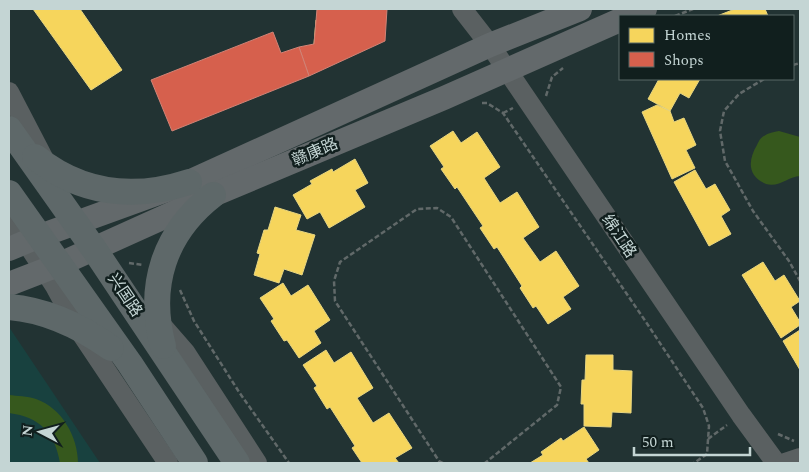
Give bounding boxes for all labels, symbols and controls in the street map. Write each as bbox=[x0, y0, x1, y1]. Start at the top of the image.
legend bbox=[619, 15, 794, 80]
text: Homes bbox=[664, 24, 711, 47]
text: Shops bbox=[664, 49, 704, 72]
street label: 赣康路 bbox=[288, 132, 342, 172]
street label: 绵江路 bbox=[596, 209, 642, 263]
street label: 兴国路 bbox=[102, 268, 148, 322]
north arrow bbox=[15, 407, 65, 457]
text: N bbox=[17, 424, 39, 437]
scale bar bbox=[634, 424, 750, 456]
text: 50 m bbox=[642, 431, 674, 454]

